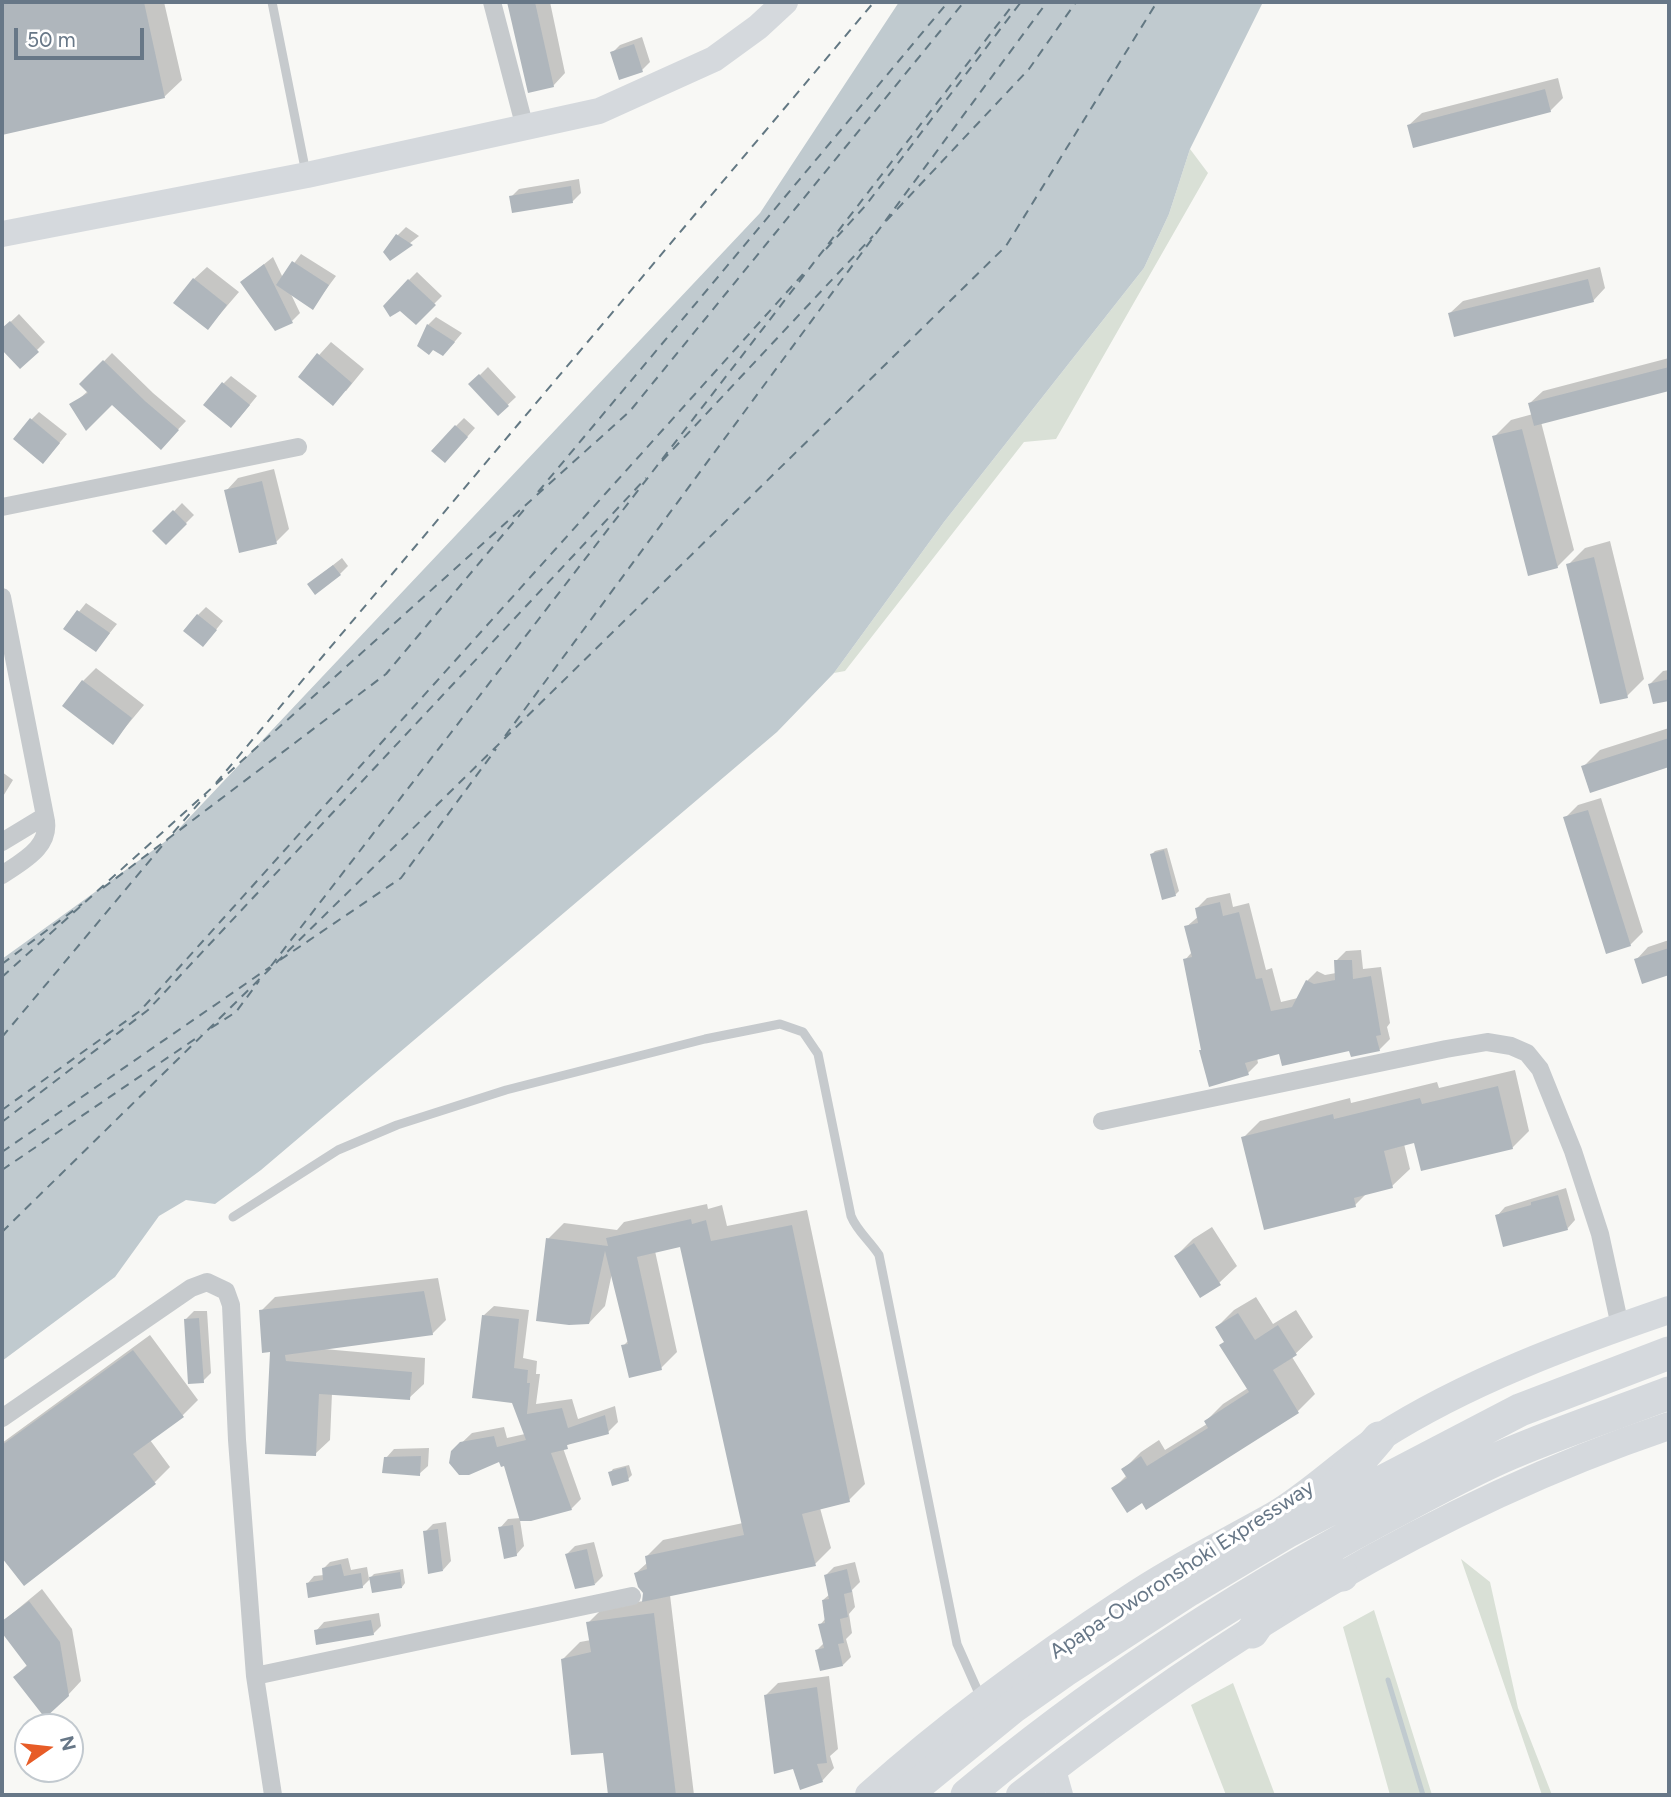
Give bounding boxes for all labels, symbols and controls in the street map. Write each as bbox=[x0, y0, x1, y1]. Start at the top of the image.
scale bar bbox=[18, 14, 147, 58]
text: 50 m bbox=[27, 27, 76, 52]
street label: Apapa-Oworonshoki Expressway bbox=[1045, 1475, 1319, 1665]
north arrow bbox=[14, 1713, 84, 1783]
text: N bbox=[55, 1733, 81, 1753]

